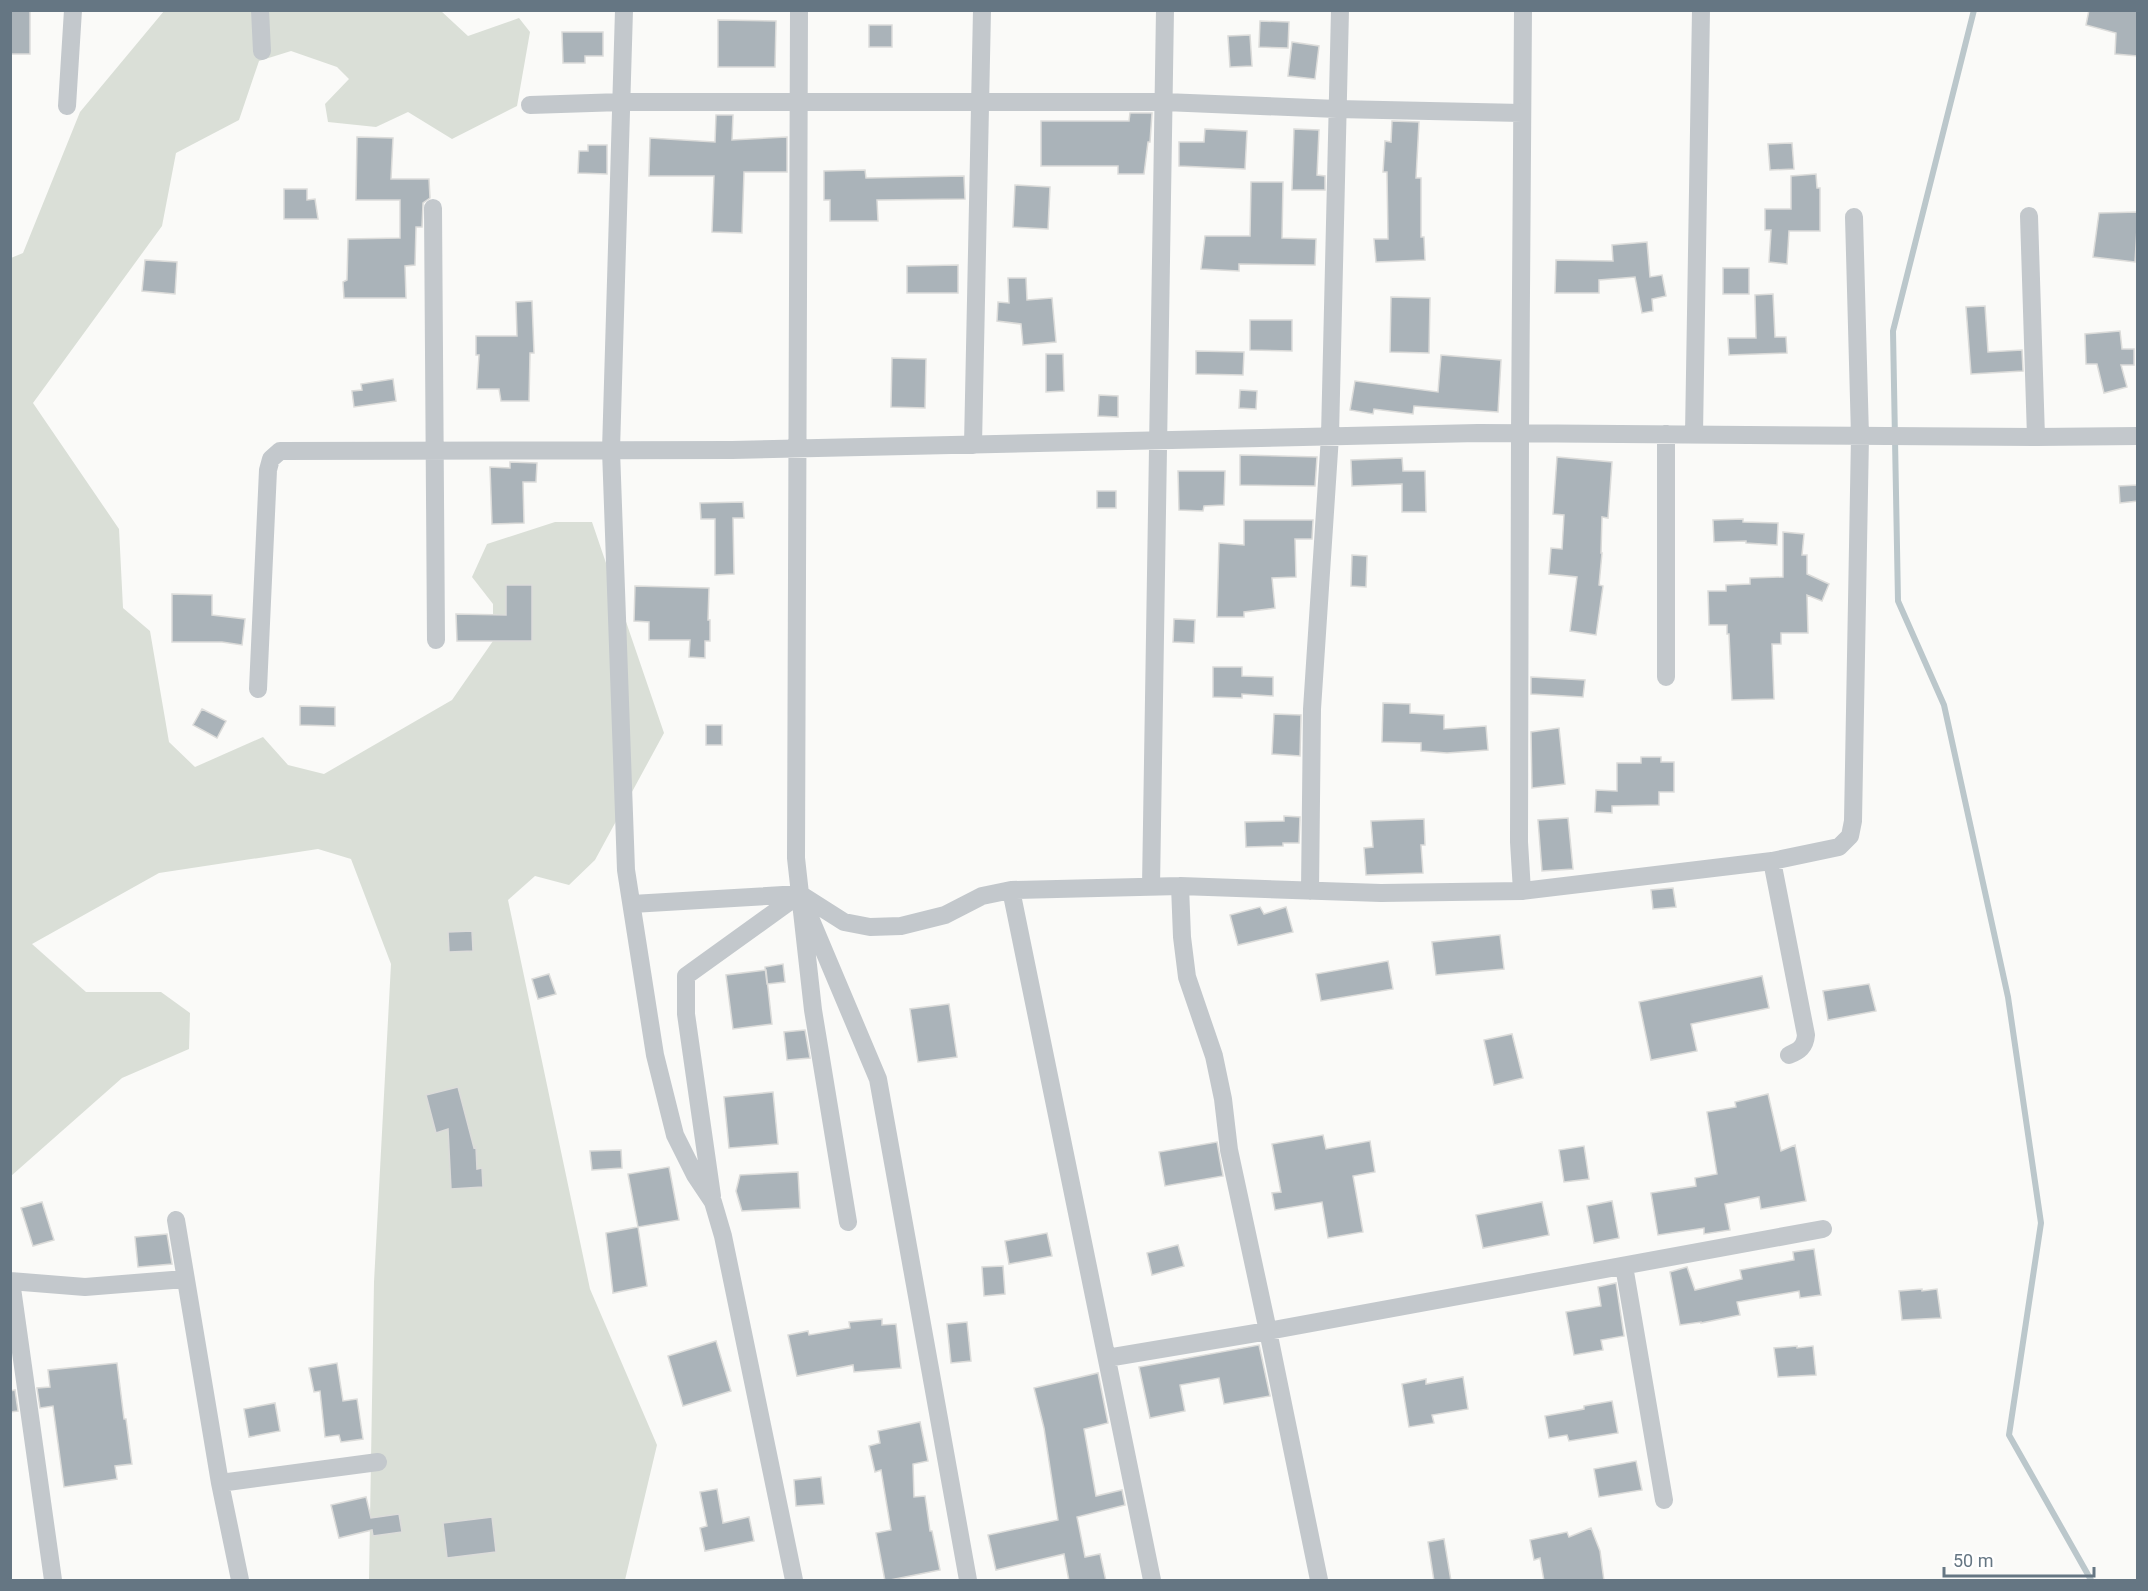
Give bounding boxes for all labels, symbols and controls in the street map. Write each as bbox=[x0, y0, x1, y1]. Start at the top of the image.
scale bar bbox=[1944, 1540, 2094, 1578]
text: 50 m bbox=[1953, 1550, 1993, 1571]

